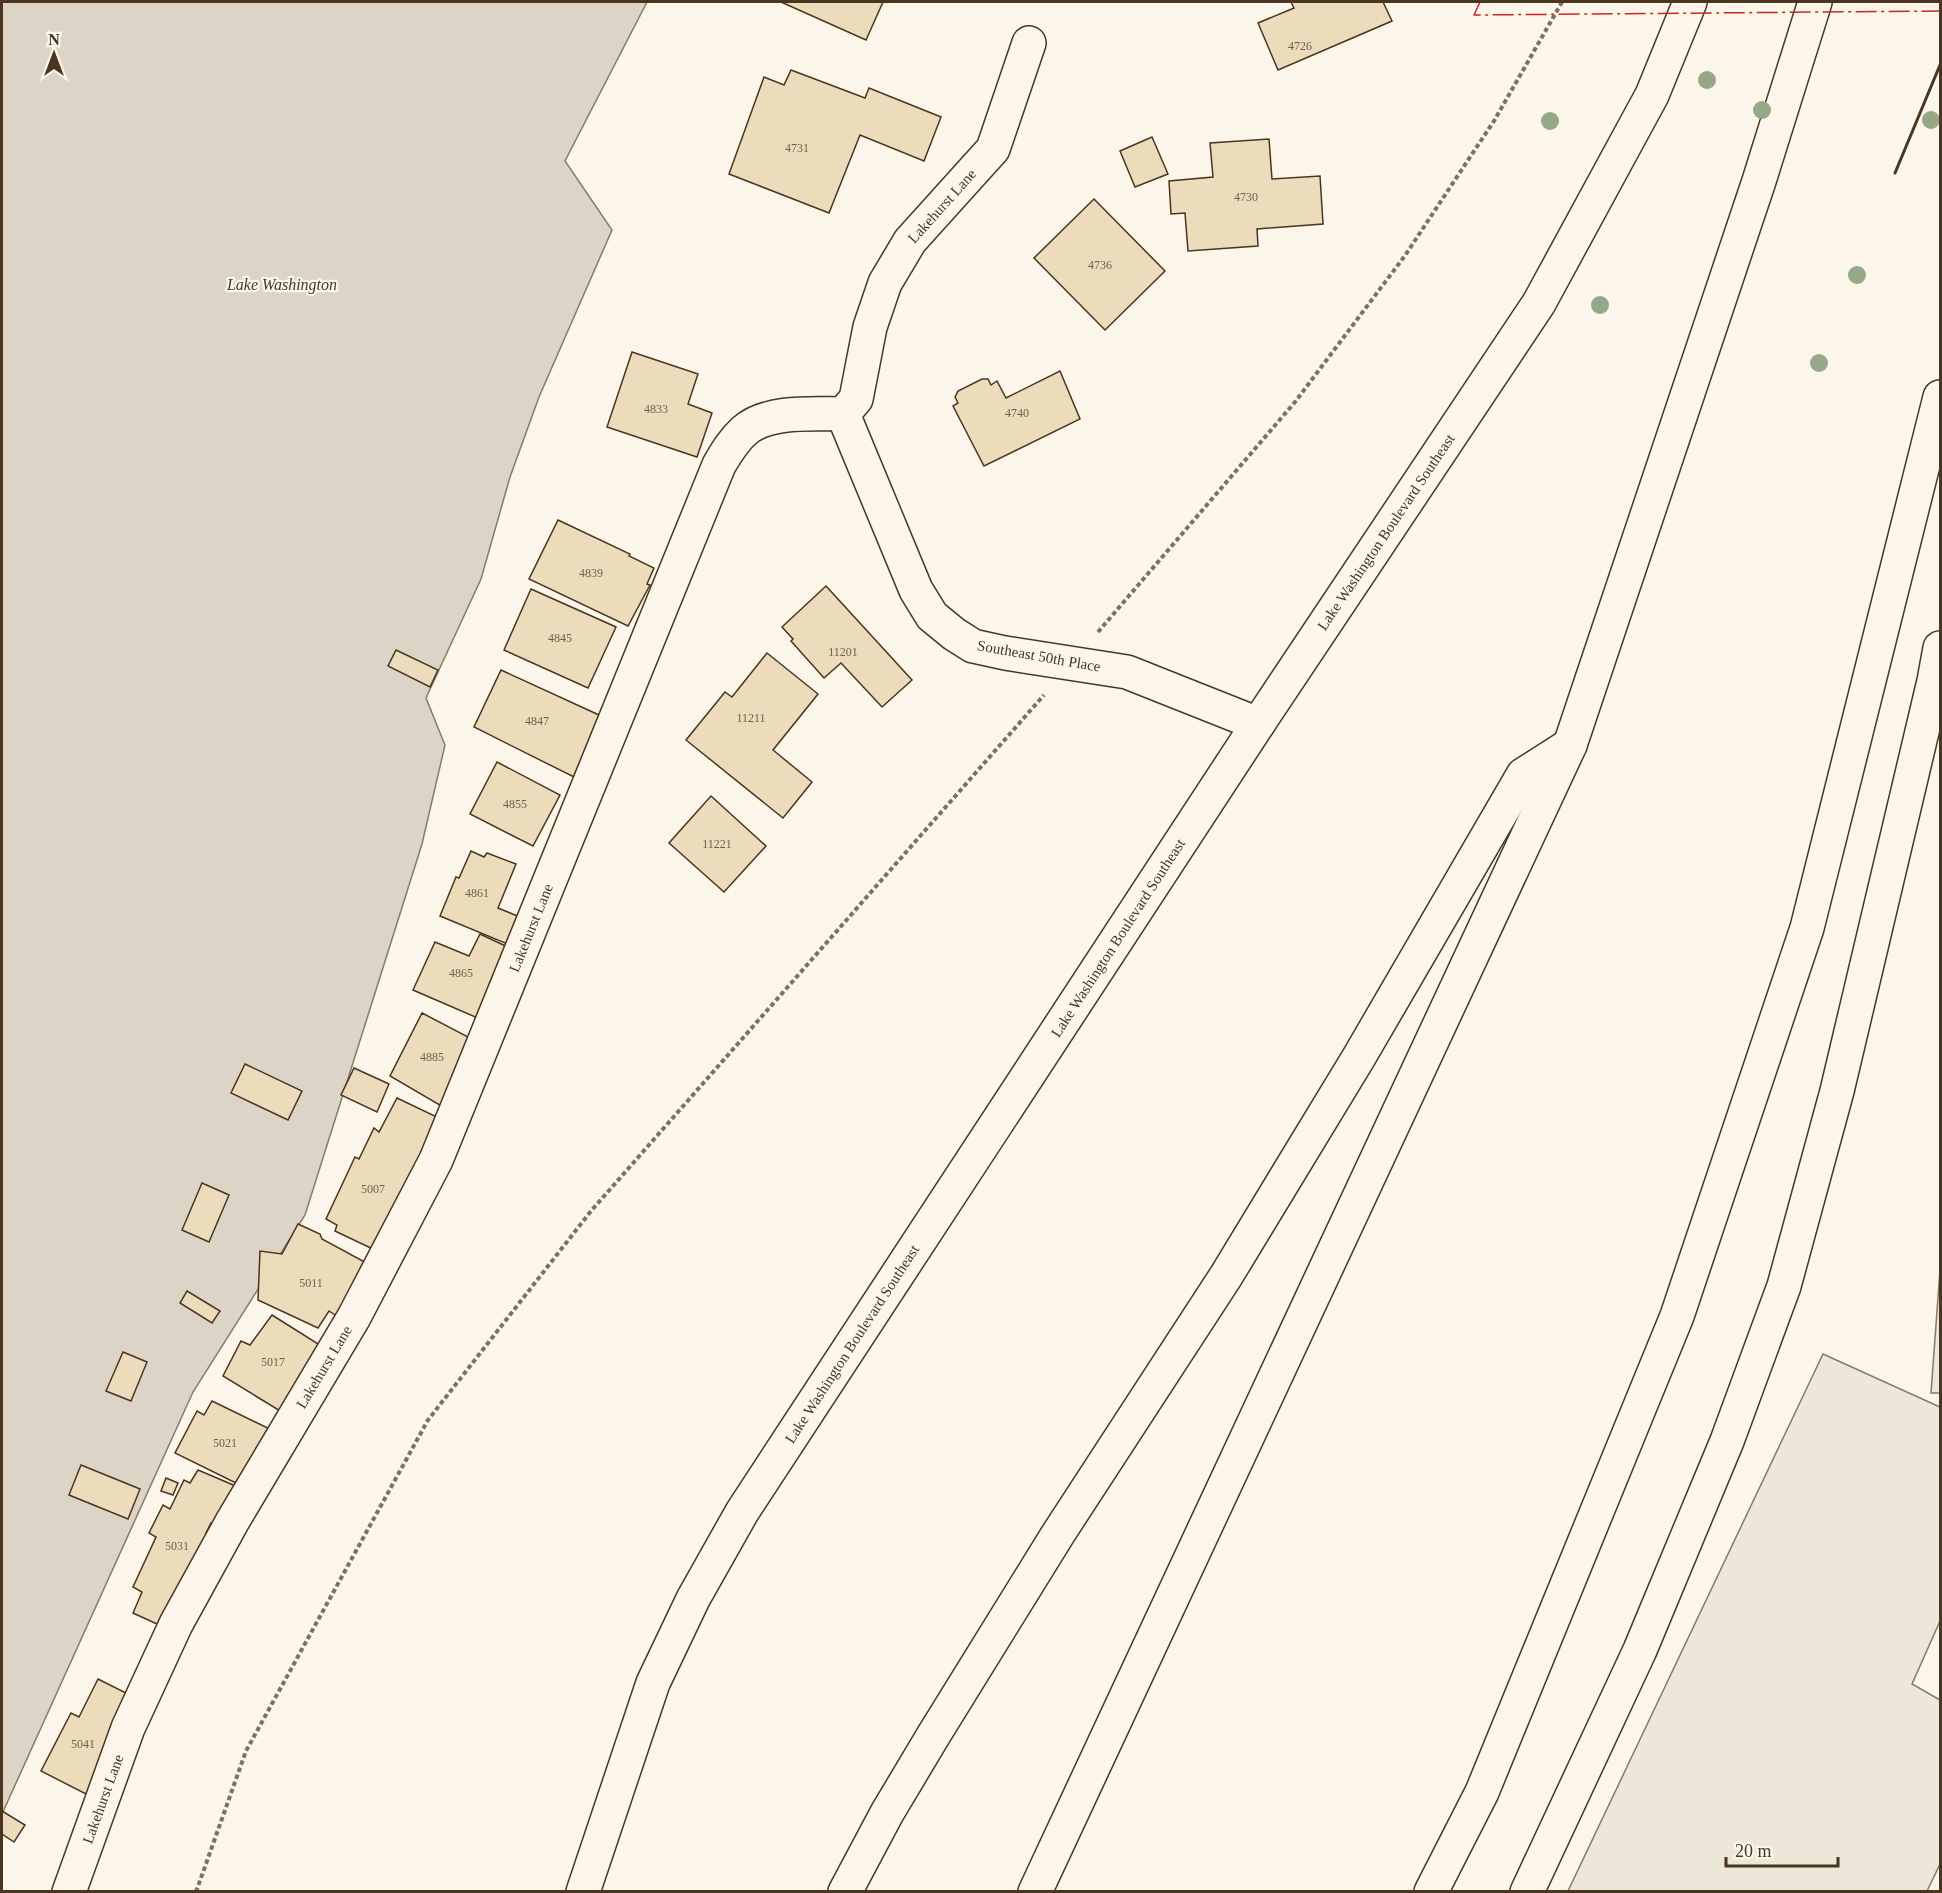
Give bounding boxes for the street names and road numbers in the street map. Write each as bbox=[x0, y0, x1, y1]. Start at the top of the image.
street label: Lakehurst Lane bbox=[905, 166, 980, 246]
street label: Lake Washington Boulevard Southeast bbox=[1314, 430, 1458, 633]
street label: Southeast 50th Place bbox=[976, 637, 1102, 675]
street label: Lake Washington Boulevard Southeast bbox=[1048, 835, 1189, 1040]
street label: Lakehurst Lane bbox=[506, 881, 556, 974]
street label: Lake Washington Boulevard Southeast bbox=[782, 1241, 923, 1446]
street label: Lakehurst Lane bbox=[293, 1322, 355, 1411]
street label: Lakehurst Lane bbox=[79, 1752, 127, 1846]

